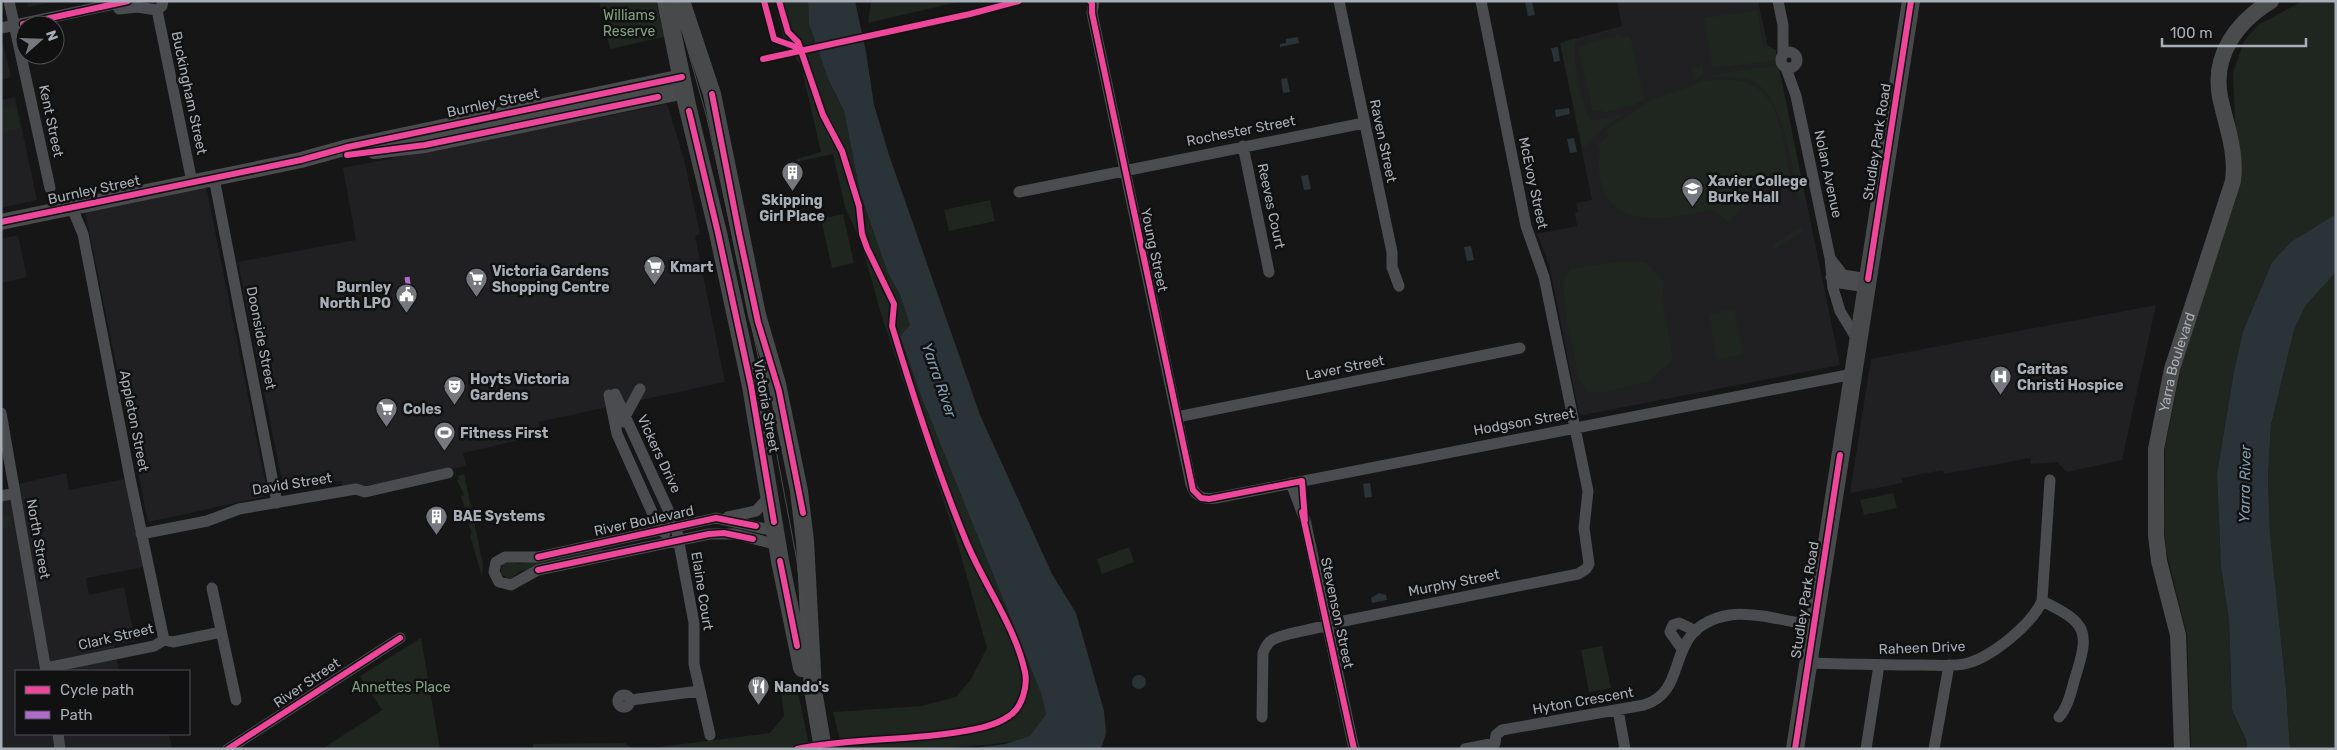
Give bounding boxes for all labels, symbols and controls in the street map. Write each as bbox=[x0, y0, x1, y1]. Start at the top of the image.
park label: Williams Reserve bbox=[603, 7, 655, 40]
north arrow bbox=[15, 15, 65, 65]
scale bar bbox=[2162, 15, 2306, 47]
text: 100 m bbox=[2170, 24, 2212, 42]
text: N bbox=[42, 28, 61, 43]
street label: Buckingham Street bbox=[168, 30, 210, 157]
street label: Studley Park Road bbox=[1859, 82, 1895, 202]
street label: Kent Street bbox=[35, 83, 67, 159]
street label: Burnley Street bbox=[445, 85, 541, 121]
street label: Raven Street bbox=[1366, 98, 1400, 185]
street label: Rochester Street bbox=[1185, 112, 1297, 150]
street label: Nolan Avenue bbox=[1810, 128, 1846, 220]
street label: McEvoy Street bbox=[1515, 135, 1551, 231]
building icon: Skipping Girl Place bbox=[780, 160, 804, 191]
street label: Reeves Court bbox=[1254, 162, 1288, 251]
street label: Burnley Street bbox=[46, 172, 142, 208]
place label: Xavier College Burke Hall bbox=[1708, 173, 1807, 206]
school or university icon: Xavier College Burke Hall bbox=[1680, 177, 1704, 208]
place label: Skipping Girl Place bbox=[759, 192, 825, 225]
street label: Young Street bbox=[1137, 207, 1171, 294]
supermarket icon: Kmart bbox=[642, 255, 666, 286]
place label: Kmart bbox=[670, 259, 714, 276]
place label: Victoria Gardens Shopping Centre bbox=[492, 263, 610, 296]
supermarket icon: Victoria Gardens Shopping Centre bbox=[464, 267, 488, 298]
place label: Burnley North LPO bbox=[320, 279, 392, 312]
public building icon: Burnley North LPO bbox=[395, 283, 419, 314]
street label: Doonside Street bbox=[243, 285, 279, 392]
street label: Yarra Boulevard bbox=[2155, 310, 2198, 413]
water label: Yarra River bbox=[918, 340, 961, 421]
street label: Laver Street bbox=[1304, 352, 1386, 384]
street label: Victoria Street bbox=[749, 358, 783, 454]
place label: Caritas Christi Hospice bbox=[2017, 361, 2124, 394]
hospital icon: Caritas Christi Hospice bbox=[1989, 365, 2013, 396]
street label: Appleton Street bbox=[116, 369, 152, 474]
place label: Hoyts Victoria Gardens bbox=[470, 371, 569, 404]
theatre icon: Hoyts Victoria Gardens bbox=[442, 375, 466, 406]
supermarket icon: Coles bbox=[375, 397, 399, 428]
place label: Coles bbox=[403, 401, 442, 418]
street label: Hodgson Street bbox=[1472, 405, 1576, 439]
street label: Vickers Drive bbox=[633, 412, 685, 496]
sports icon: Fitness First bbox=[432, 421, 456, 452]
place label: Fitness First bbox=[460, 425, 549, 442]
water label: Yarra River bbox=[2235, 444, 2255, 523]
street label: David Street bbox=[251, 469, 334, 499]
street label: North Street bbox=[23, 498, 53, 581]
street label: River Boulevard bbox=[592, 502, 696, 540]
building icon: BAE Systems bbox=[425, 504, 449, 535]
place label: BAE Systems bbox=[453, 508, 545, 525]
street label: Studley Park Road bbox=[1787, 540, 1823, 660]
street label: Elaine Court bbox=[687, 550, 717, 632]
street label: Stevenson Street bbox=[1317, 556, 1357, 671]
street label: Murphy Street bbox=[1407, 566, 1502, 600]
street label: Clark Street bbox=[77, 620, 156, 654]
street label: Raheen Drive bbox=[1878, 638, 1966, 658]
street label: River Street bbox=[270, 654, 344, 712]
legend bbox=[15, 670, 190, 735]
restaurant icon: Nando's bbox=[746, 675, 770, 706]
park label: Annettes Place bbox=[351, 679, 451, 696]
place label: Nando's bbox=[774, 679, 830, 696]
text: Cycle path bbox=[60, 681, 134, 699]
street label: Hyton Crescent bbox=[1531, 684, 1635, 718]
text: Path bbox=[60, 706, 93, 724]

